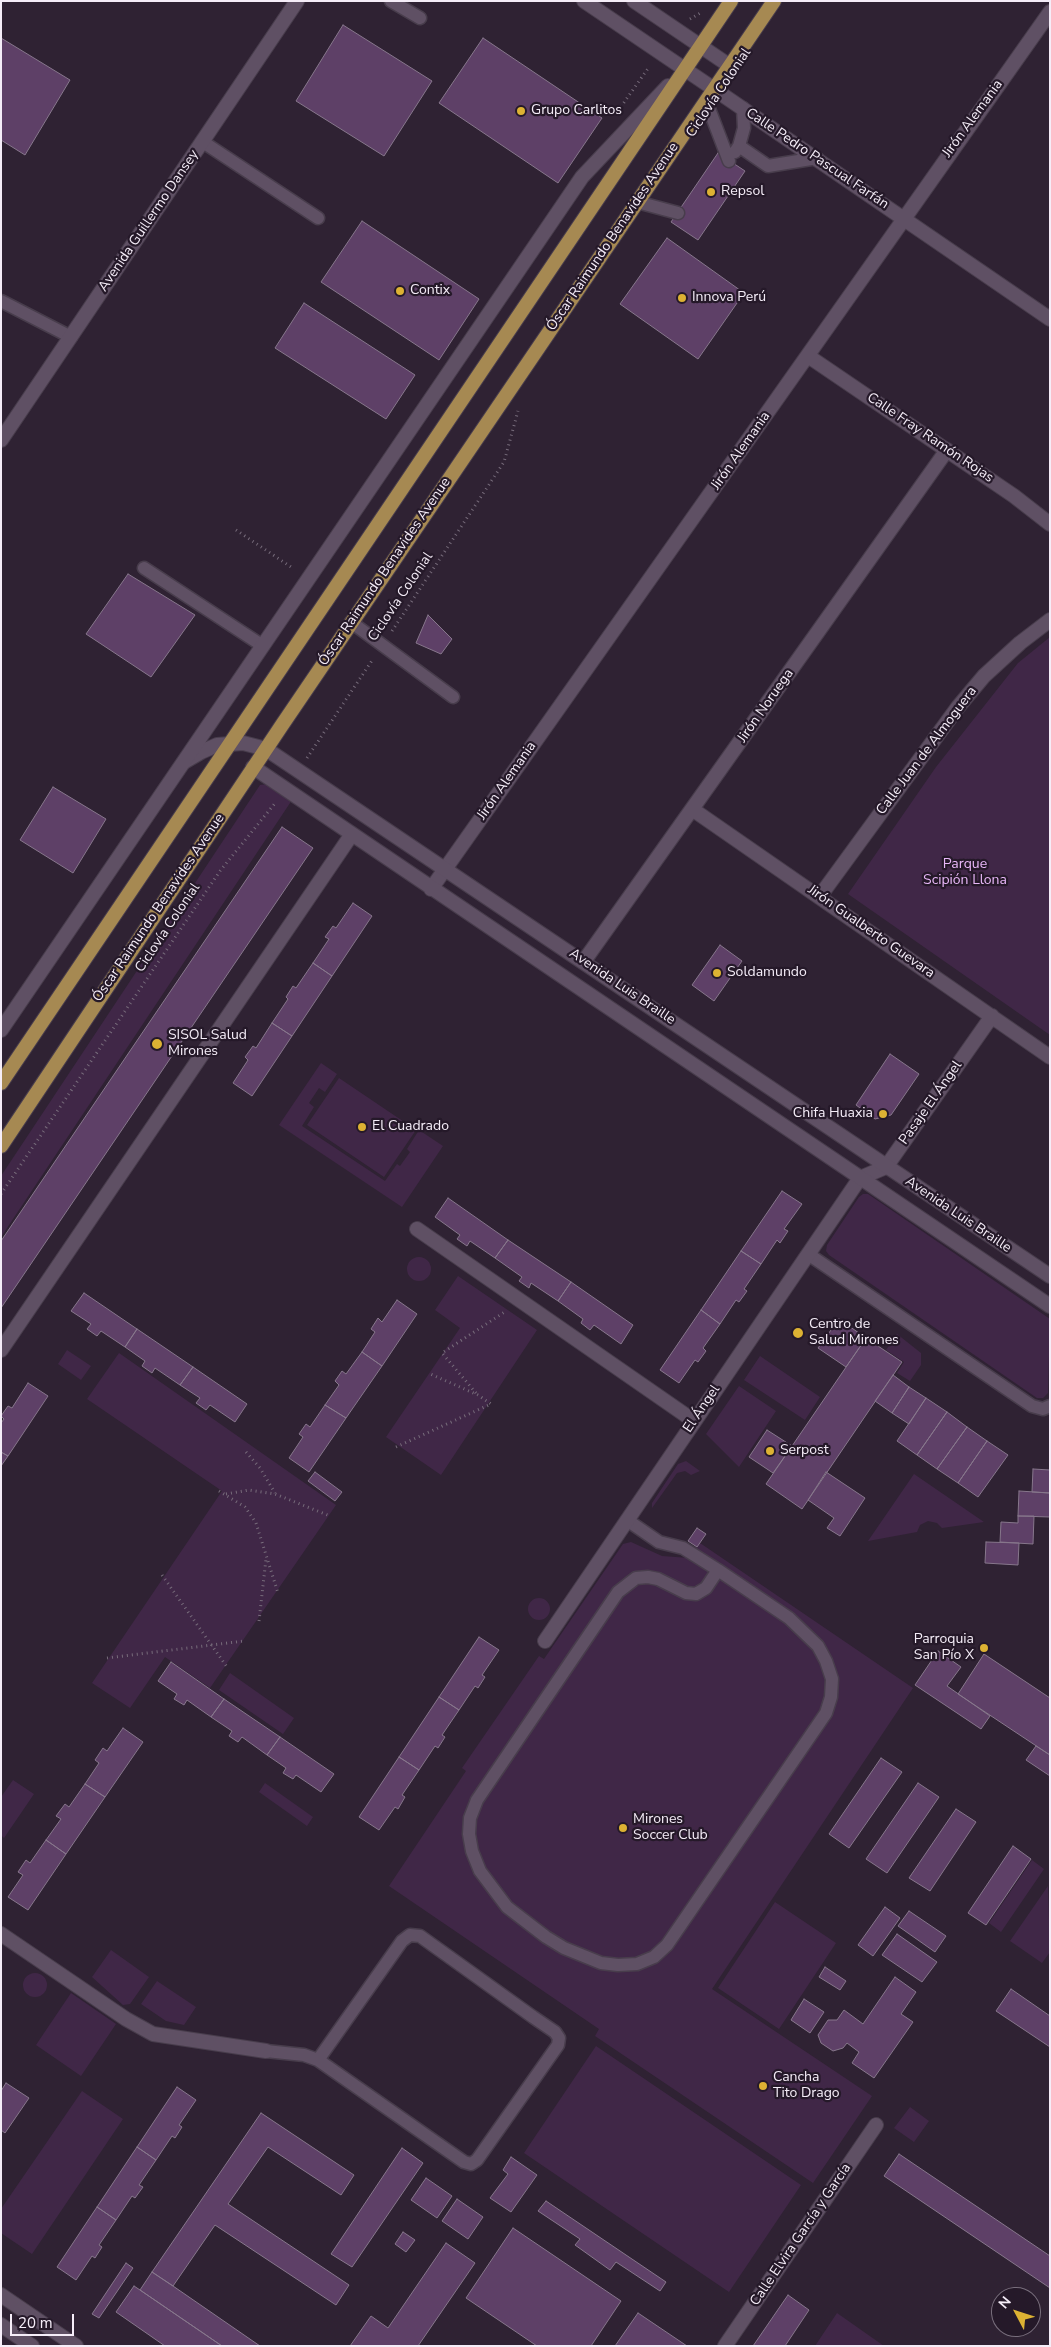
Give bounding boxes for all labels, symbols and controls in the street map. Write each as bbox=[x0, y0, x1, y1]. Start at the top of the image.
street label: Ciclovía Colonial bbox=[683, 45, 755, 141]
street label: Jirón Alemania bbox=[939, 77, 1007, 161]
place label: Grupo Carlitos bbox=[531, 103, 622, 119]
marker: Grupo Carlitos bbox=[515, 105, 527, 117]
street label: Calle Pedro Pascual Farfán bbox=[742, 105, 892, 213]
street label: Óscar Raimundo Benavides Avenue bbox=[544, 140, 682, 334]
street label: Avenida Guillermo Dansey bbox=[95, 147, 203, 295]
place label: Repsol bbox=[721, 184, 764, 200]
marker: Repsol bbox=[705, 186, 717, 198]
place label: Contix bbox=[410, 283, 450, 299]
marker: Contix bbox=[394, 285, 406, 297]
place label: Innova Perú bbox=[692, 290, 766, 306]
marker: Innova Perú bbox=[676, 292, 688, 304]
street label: Calle Fray Ramón Rojas bbox=[864, 389, 996, 487]
street label: Jirón Alemania bbox=[708, 409, 774, 493]
street label: Óscar Raimundo Benavides Avenue bbox=[316, 475, 454, 669]
street label: Ciclovía Colonial bbox=[365, 549, 437, 645]
street label: Jirón Noruega bbox=[734, 666, 798, 746]
street label: Calle Juan de Almoguera bbox=[873, 683, 981, 819]
street label: Jirón Alemania bbox=[474, 739, 540, 823]
street label: Óscar Raimundo Benavides Avenue bbox=[90, 811, 228, 1005]
park label: Parque Scipión Llona bbox=[923, 857, 1007, 890]
street label: Ciclovía Colonial bbox=[132, 880, 204, 976]
street label: Jirón Gualberto Guevara bbox=[804, 882, 938, 982]
street label: Avenida Luis Braille bbox=[566, 945, 678, 1029]
place label: Soldamundo bbox=[727, 965, 807, 981]
marker: Soldamundo bbox=[711, 967, 723, 979]
place label: SISOL Salud Mirones bbox=[168, 1028, 247, 1060]
marker: SISOL Salud Mirones bbox=[150, 1037, 164, 1051]
street label: Pasaje El Ángel bbox=[896, 1058, 966, 1148]
place label: Chifa Huaxia bbox=[793, 1106, 873, 1122]
marker: Chifa Huaxia bbox=[877, 1108, 889, 1120]
place label: El Cuadrado bbox=[372, 1119, 449, 1135]
marker: El Cuadrado bbox=[356, 1121, 368, 1133]
street label: Avenida Luis Braille bbox=[902, 1173, 1014, 1257]
place label: Centro de Salud Mirones bbox=[809, 1317, 899, 1350]
marker: Centro de Salud Mirones bbox=[791, 1326, 805, 1340]
street label: El Ángel bbox=[680, 1382, 724, 1436]
place label: Serpost bbox=[780, 1443, 829, 1459]
marker: Serpost bbox=[764, 1445, 776, 1457]
place label: Parroquia San Pío X bbox=[914, 1632, 974, 1664]
marker: Parroquia San Pío X bbox=[978, 1642, 990, 1654]
place label: Mirones Soccer Club bbox=[633, 1812, 708, 1844]
marker: Mirones Soccer Club bbox=[617, 1822, 629, 1834]
place label: Cancha Tito Drago bbox=[773, 2070, 840, 2102]
marker: Cancha Tito Drago bbox=[757, 2080, 769, 2092]
street label: Calle Elvira García y García bbox=[747, 2161, 855, 2309]
north arrow bbox=[991, 2287, 1041, 2337]
text: N bbox=[994, 2293, 1016, 2313]
scale bar bbox=[12, 2304, 76, 2336]
text: 20 m bbox=[18, 2313, 53, 2333]

